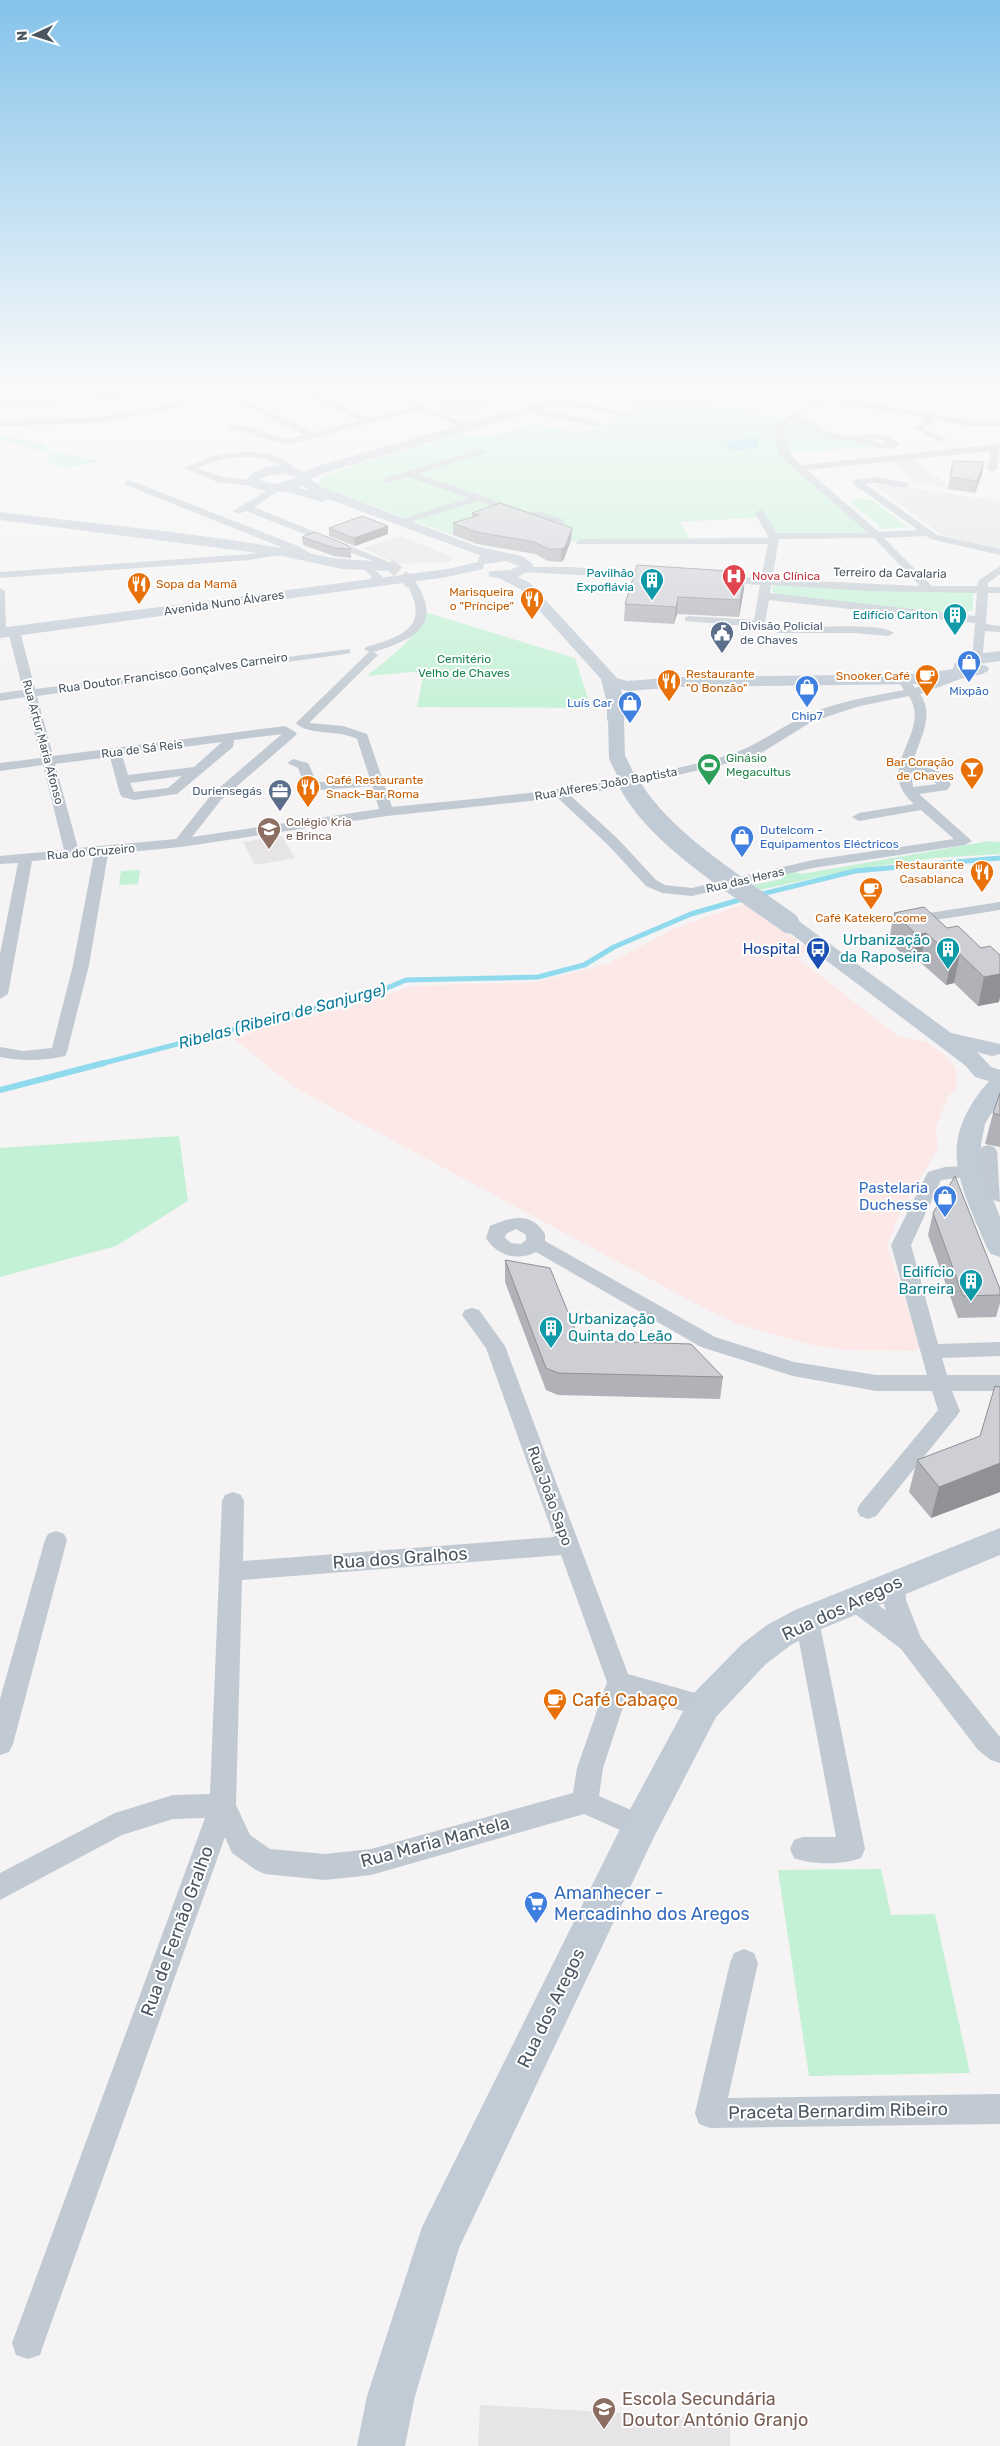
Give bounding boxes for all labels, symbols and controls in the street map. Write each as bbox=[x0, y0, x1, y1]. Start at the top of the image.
north arrow bbox=[10, 10, 60, 60]
text: N bbox=[14, 30, 31, 41]
hospital icon: Nova Clínica bbox=[721, 563, 747, 597]
street label: Terreiro da Cavalaria bbox=[833, 565, 947, 581]
place label: Pavilhão Expoflávia bbox=[576, 566, 634, 594]
building icon: Pavilhão Expoflávia bbox=[639, 567, 665, 601]
place label: Nova Clínica bbox=[752, 569, 820, 583]
restaurant icon: Sopa da Mamã bbox=[126, 571, 152, 605]
place label: Sopa da Mamã bbox=[156, 577, 237, 591]
place label: Marisqueira o "Príncipe" bbox=[449, 585, 514, 613]
restaurant icon: Marisqueira o "Príncipe" bbox=[519, 586, 545, 620]
street label: Avenida Nuno Álvares bbox=[163, 588, 285, 618]
building icon: Edifício Carlton bbox=[942, 602, 968, 636]
place label: Edifício Carlton bbox=[853, 608, 938, 622]
place label: Divisão Policial de Chaves bbox=[740, 619, 823, 647]
public building icon: Divisão Policial de Chaves bbox=[709, 620, 735, 654]
shop icon: Mixpão bbox=[956, 649, 982, 683]
street label: Rua Doutor Francisco Gonçalves Carneiro bbox=[58, 650, 289, 696]
park label: Cemitério Velho de Chaves bbox=[418, 652, 510, 680]
cafe icon: Snooker Café bbox=[914, 663, 940, 697]
place label: Restaurante "O Bonzão" bbox=[686, 667, 755, 695]
restaurant icon: Restaurante "O Bonzão" bbox=[656, 668, 682, 702]
place label: Snooker Café bbox=[836, 669, 910, 683]
shop icon: Chip7 bbox=[794, 674, 820, 708]
street label: Rua Artur Maria Afonso bbox=[20, 678, 66, 806]
place label: Mixpão bbox=[949, 684, 989, 698]
shop icon: Luís Car bbox=[617, 690, 643, 724]
place label: Luís Car bbox=[567, 696, 612, 710]
place label: Chip7 bbox=[791, 709, 823, 723]
street label: Rua de Sá Reis bbox=[100, 737, 184, 761]
place label: Ginásio Megacultus bbox=[726, 751, 791, 779]
sports icon: Ginásio Megacultus bbox=[696, 752, 722, 786]
place label: Bar Coração de Chaves bbox=[886, 755, 954, 783]
bar icon: Bar Coração de Chaves bbox=[959, 756, 985, 790]
street label: Rua Alferes João Baptista bbox=[534, 765, 678, 803]
place label: Café Restaurante Snack-Bar Roma bbox=[326, 773, 424, 801]
restaurant icon: Café Restaurante Snack-Bar Roma bbox=[295, 774, 321, 808]
office icon: Duriensegás bbox=[267, 778, 293, 812]
place label: Duriensegás bbox=[192, 784, 262, 798]
place label: Colégio Kria e Brinca bbox=[286, 815, 352, 843]
school or university icon: Colégio Kria e Brinca bbox=[256, 816, 282, 850]
place label: Dutelcom - Equipamentos Eléctricos bbox=[760, 823, 899, 851]
shop icon: Dutelcom - Equipamentos Eléctricos bbox=[729, 824, 755, 858]
street label: Rua do Cruzeiro bbox=[46, 841, 136, 863]
place label: Restaurante Casablanca bbox=[895, 858, 964, 886]
restaurant icon: Restaurante Casablanca bbox=[969, 859, 995, 893]
street label: Rua das Heras bbox=[704, 864, 786, 896]
cafe icon: Café Katekero.come bbox=[858, 876, 884, 910]
place label: Café Katekero.come bbox=[815, 911, 927, 925]
place label: Urbanização da Raposeira bbox=[840, 931, 930, 966]
bus stop icon: Hospital bbox=[805, 936, 831, 970]
building icon: Urbanização da Raposeira bbox=[935, 936, 961, 970]
place label: Hospital bbox=[743, 940, 800, 958]
water label: Ribelas (Ribeira de Sanjurge) bbox=[176, 979, 388, 1053]
place label: Pastelaria Duchesse bbox=[859, 1179, 928, 1214]
shop icon: Pastelaria Duchesse bbox=[932, 1184, 958, 1218]
place label: Edifício Barreira bbox=[899, 1263, 954, 1298]
building icon: Edifício Barreira bbox=[958, 1268, 984, 1302]
place label: Urbanização Quinta do Leão bbox=[568, 1310, 672, 1345]
building icon: Urbanização Quinta do Leão bbox=[538, 1315, 564, 1349]
street label: Rua João Sapo bbox=[524, 1444, 576, 1548]
street label: Rua dos Gralhos bbox=[332, 1542, 468, 1574]
street label: Rua dos Aregos bbox=[778, 1571, 906, 1645]
cafe icon: Café Cabaço bbox=[542, 1687, 568, 1721]
place label: Café Cabaço bbox=[572, 1689, 678, 1711]
street label: Rua Maria Mantela bbox=[358, 1812, 512, 1872]
street label: Rua de Fernão Gralho bbox=[136, 1843, 218, 2019]
place label: Amanhecer - Mercadinho dos Aregos bbox=[554, 1882, 750, 1925]
supermarket icon: Amanhecer - Mercadinho dos Aregos bbox=[523, 1890, 549, 1924]
street label: Rua dos Aregos bbox=[513, 1945, 589, 2071]
street label: Praceta Bernardim Ribeiro bbox=[728, 2098, 948, 2124]
place label: Escola Secundária Doutor António Granjo bbox=[622, 2388, 808, 2431]
school or university icon: Escola Secundária Doutor António Granjo bbox=[591, 2396, 617, 2430]

